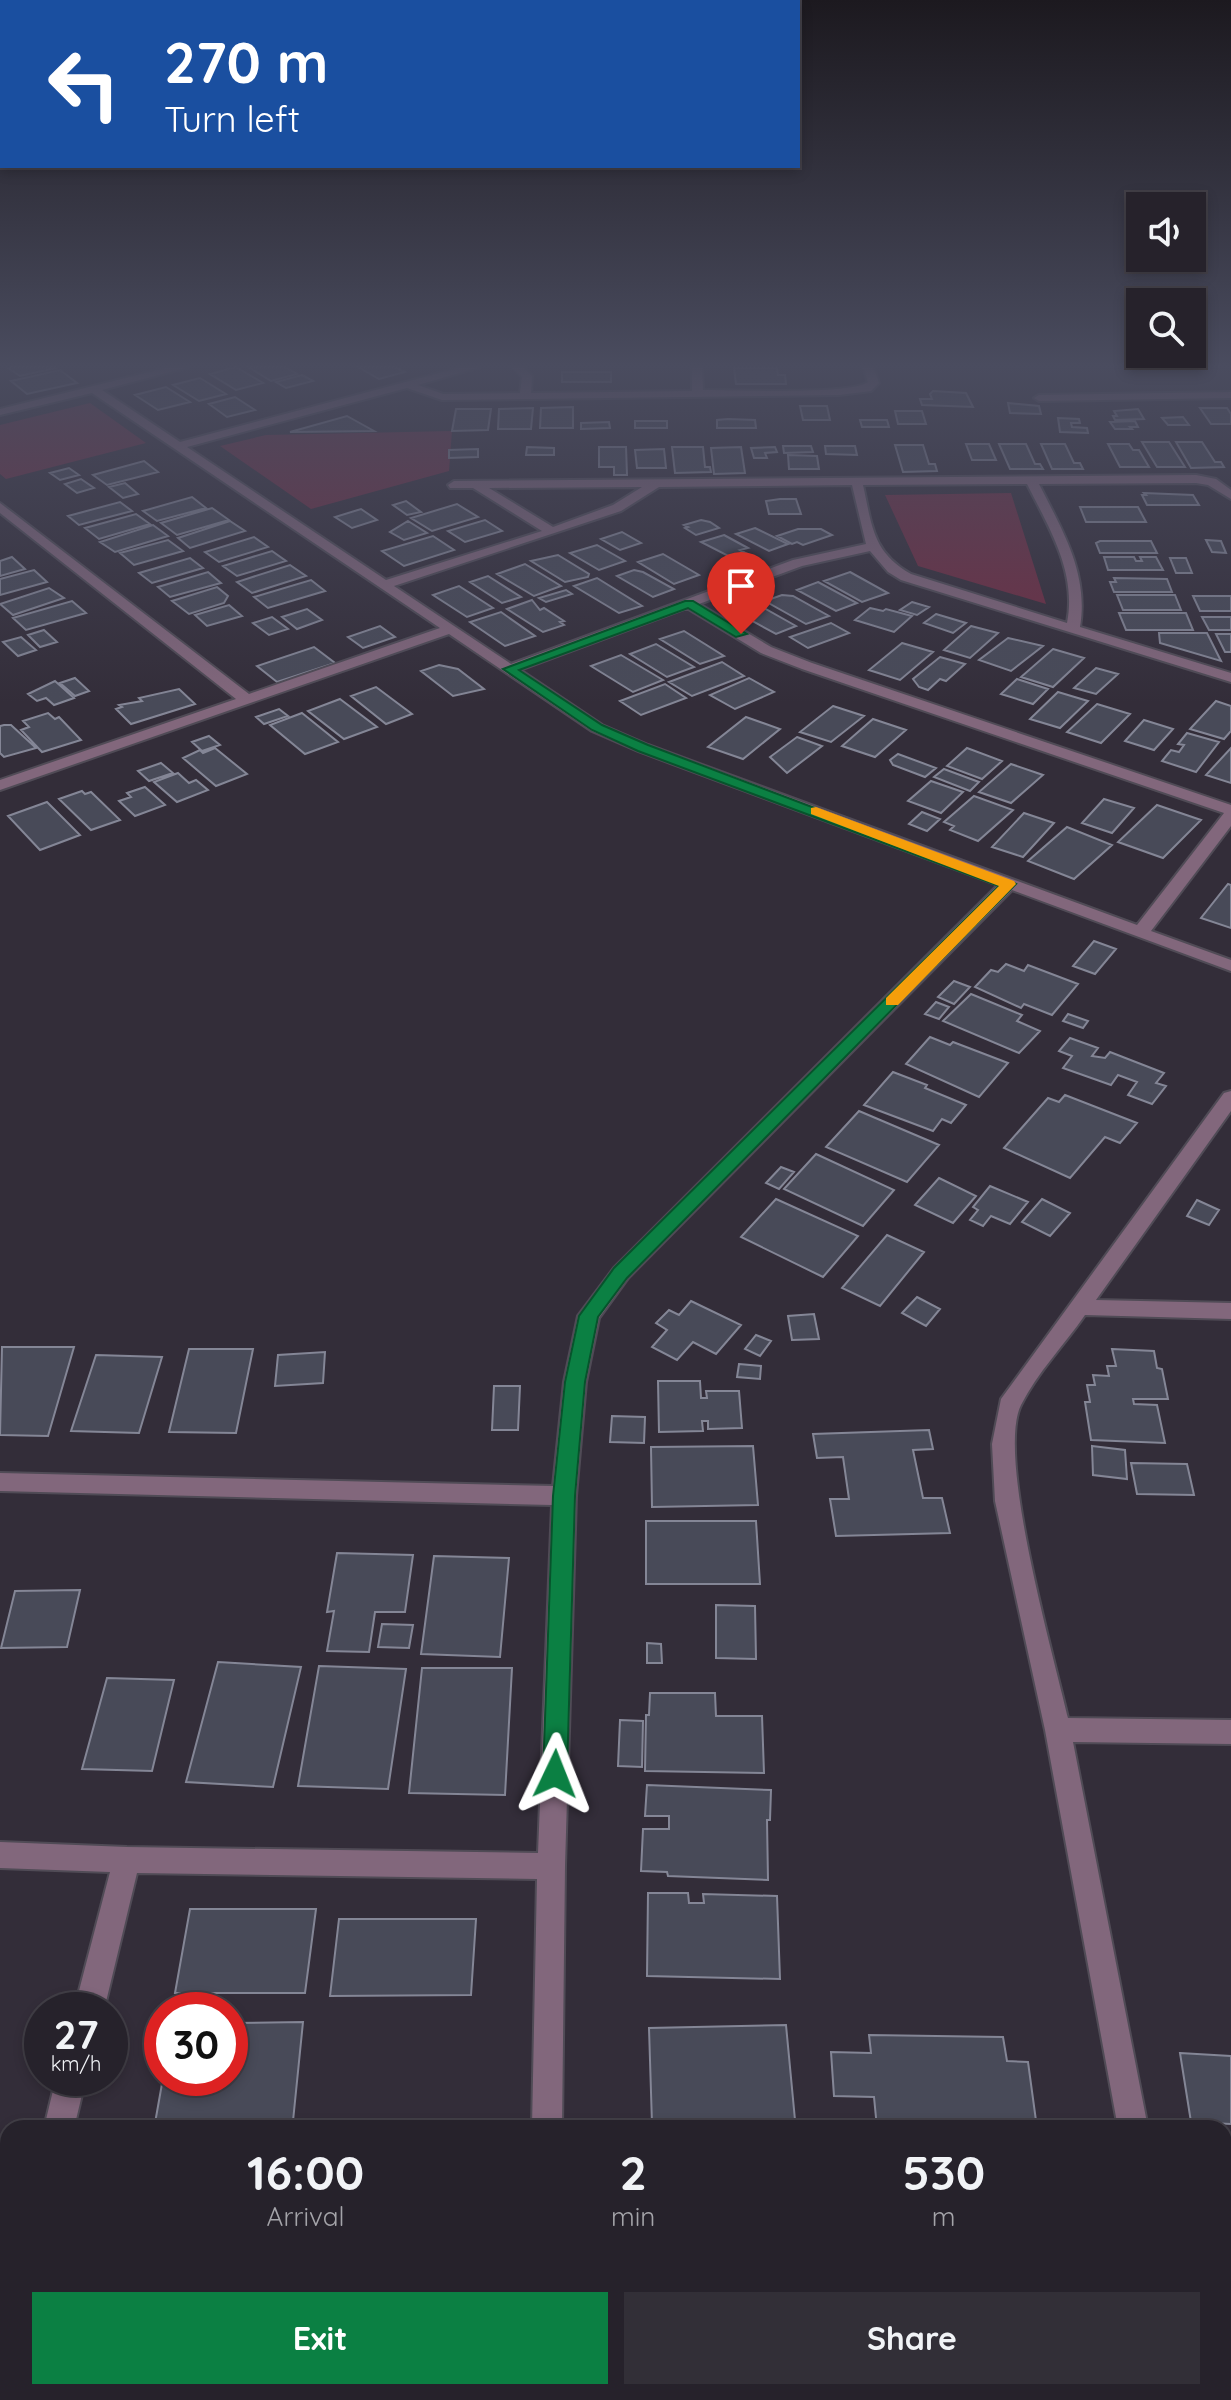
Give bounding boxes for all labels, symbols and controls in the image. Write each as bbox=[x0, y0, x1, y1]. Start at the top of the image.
text: 270 m bbox=[164, 27, 328, 97]
icon: left bbox=[32, 32, 136, 136]
text: Turn left bbox=[164, 96, 300, 141]
map controls bbox=[1126, 192, 1206, 368]
button: sound bbox=[1126, 192, 1206, 272]
button: search bbox=[1126, 288, 1206, 368]
pin bbox=[707, 552, 775, 634]
icon: arrive bbox=[719, 564, 763, 608]
position arrow bbox=[513, 1732, 597, 1816]
speed limit sign: 30 bbox=[144, 1992, 248, 2096]
text: 27 bbox=[54, 2009, 98, 2059]
text: km/h bbox=[51, 2051, 101, 2076]
text: 16:00 bbox=[247, 2142, 364, 2202]
text: 2 bbox=[620, 2142, 647, 2202]
text: 530 bbox=[902, 2142, 985, 2202]
text: Arrival bbox=[267, 2200, 344, 2233]
text: min bbox=[611, 2200, 655, 2233]
text: m bbox=[932, 2200, 956, 2233]
button: Exit bbox=[32, 2292, 608, 2384]
button: Share bbox=[624, 2292, 1200, 2384]

